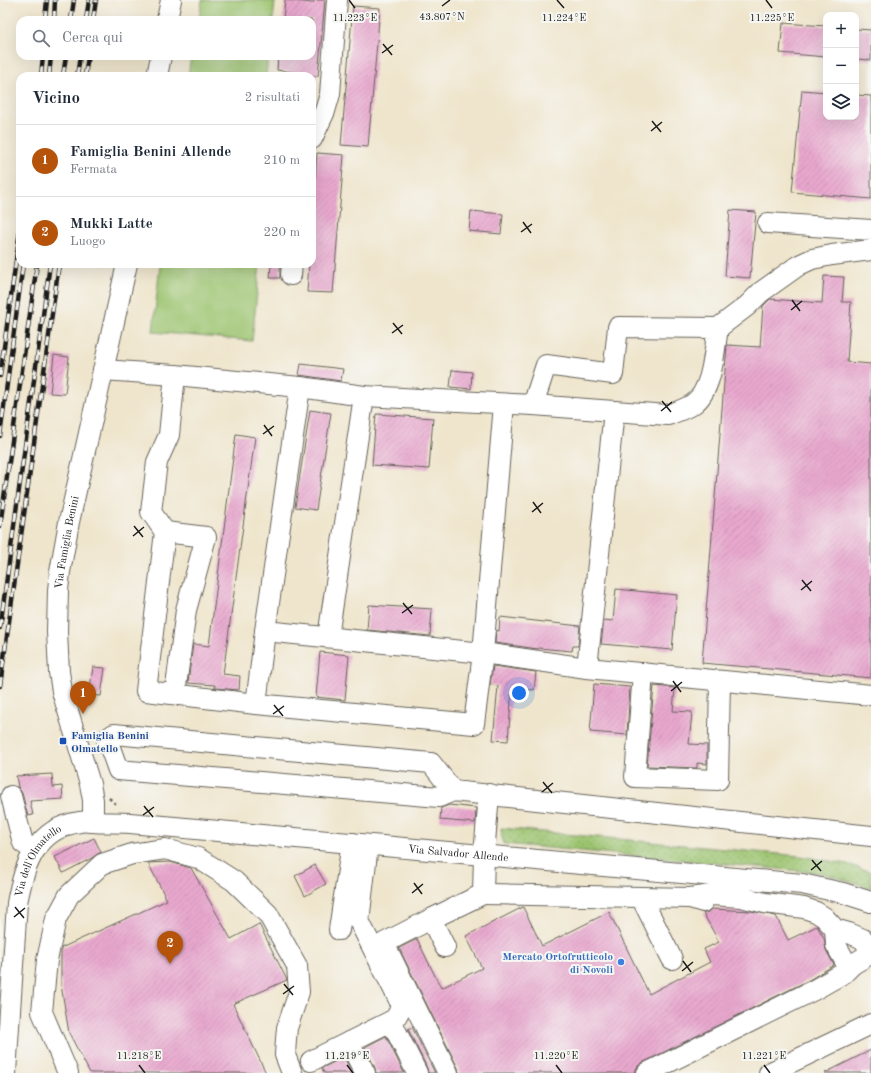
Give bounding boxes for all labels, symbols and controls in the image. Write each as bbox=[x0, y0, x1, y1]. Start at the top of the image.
text: 43.807°N bbox=[419, 12, 465, 22]
map controls bbox=[823, 12, 859, 120]
button: + bbox=[823, 12, 859, 48]
text: 11.223°E bbox=[333, 13, 377, 23]
text: 11.224°E bbox=[542, 13, 586, 23]
text: 11.225°E bbox=[750, 13, 794, 23]
search box bbox=[16, 16, 316, 60]
icon: search bbox=[30, 27, 52, 49]
text: Cerca qui bbox=[62, 31, 123, 46]
button: − bbox=[823, 48, 859, 84]
button: layers bbox=[823, 84, 859, 120]
text: Vicino bbox=[32, 90, 80, 107]
text: 2 risultati bbox=[245, 91, 300, 104]
text: Famiglia Benini Allende bbox=[70, 145, 231, 160]
text: 1 bbox=[41, 154, 49, 167]
text: 210 m bbox=[263, 154, 300, 167]
text: Fermata bbox=[70, 163, 117, 176]
text: Mukki Latte bbox=[70, 217, 153, 232]
text: 2 bbox=[41, 226, 49, 239]
text: 220 m bbox=[263, 226, 300, 239]
text: Luogo bbox=[70, 235, 106, 248]
street label: Via Famiglia Benini bbox=[54, 495, 82, 590]
pin: 1 bbox=[70, 681, 96, 714]
your location bbox=[509, 683, 529, 703]
place label: Famiglia Benini Olmatello bbox=[71, 731, 149, 755]
marker: Famiglia Benini Olmatello bbox=[58, 736, 68, 746]
street label: Via dell'Olmatello bbox=[14, 824, 64, 898]
street label: Via Salvador Allende bbox=[407, 844, 509, 864]
pin: 2 bbox=[157, 931, 183, 964]
place label: Mercato Ortofrutticolo di Novoli bbox=[502, 952, 613, 976]
marker: Mercato Ortofrutticolo di Novoli bbox=[616, 957, 626, 967]
text: 11.218°E bbox=[117, 1051, 161, 1061]
text: 11.219°E bbox=[325, 1051, 369, 1061]
text: 11.220°E bbox=[534, 1051, 578, 1061]
text: 11.221°E bbox=[742, 1051, 786, 1061]

